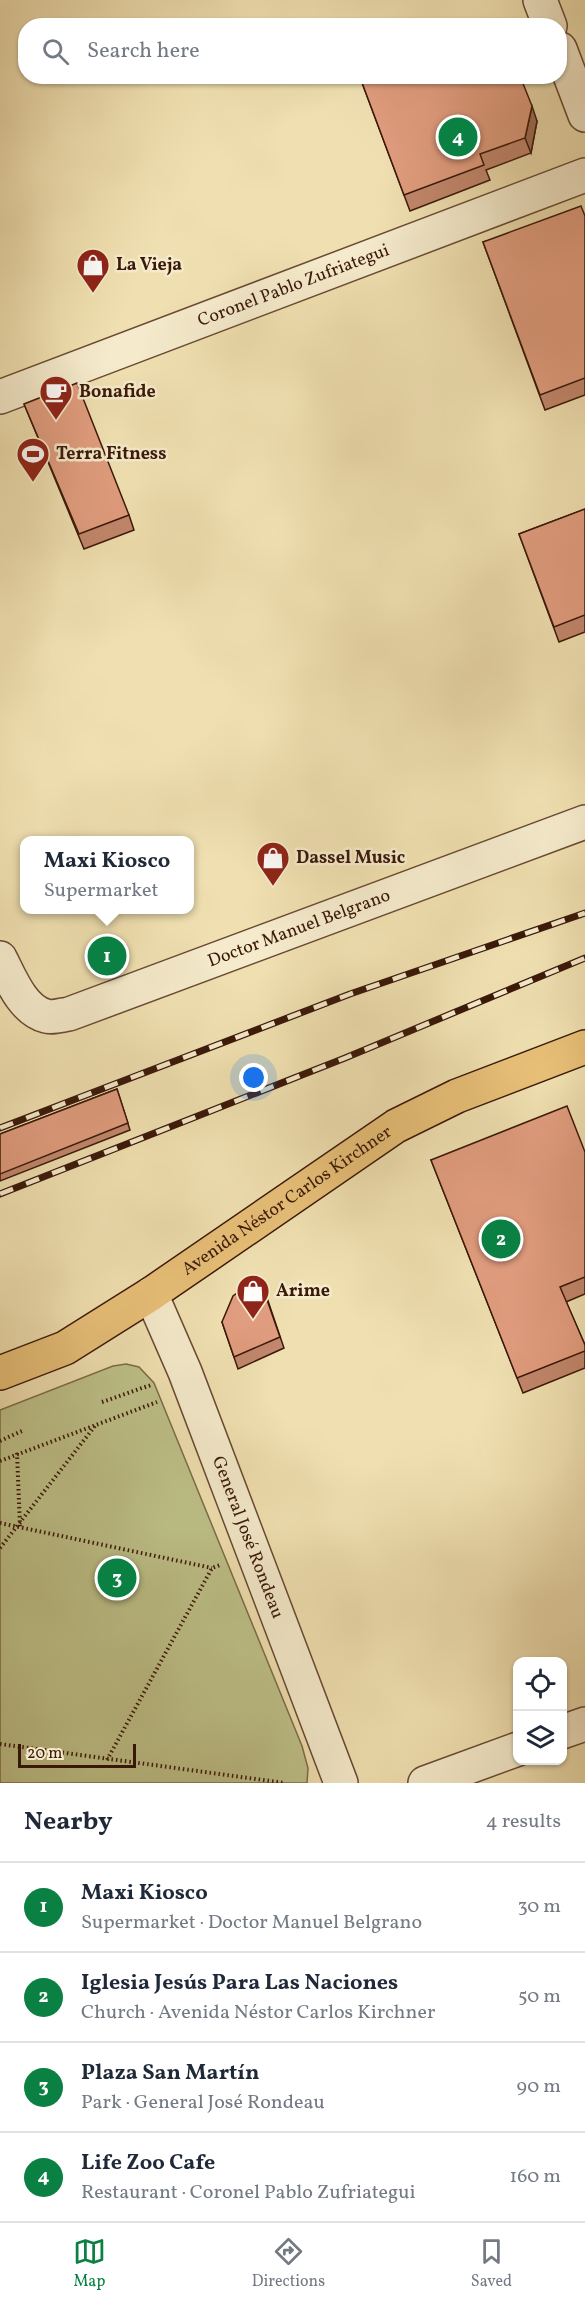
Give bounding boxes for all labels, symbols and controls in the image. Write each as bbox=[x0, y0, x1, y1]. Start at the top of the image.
search box bbox=[18, 18, 567, 84]
icon: search bbox=[39, 35, 72, 68]
text: Search here bbox=[87, 36, 200, 67]
pin: 4 bbox=[438, 114, 478, 160]
street label: Coronel Pablo Zufriategui bbox=[194, 238, 393, 333]
shop icon: La Vieja bbox=[75, 247, 111, 294]
place label: La Vieja bbox=[116, 253, 182, 278]
cafe icon: Bonafide bbox=[38, 374, 74, 421]
place label: Bonafide bbox=[79, 380, 156, 405]
sports icon: Terra Fitness bbox=[15, 436, 51, 483]
place label: Terra Fitness bbox=[56, 442, 167, 467]
popup bbox=[20, 836, 194, 914]
shop icon: Dassel Music bbox=[255, 840, 291, 887]
text: Maxi Kiosco bbox=[44, 846, 170, 877]
place label: Dassel Music bbox=[296, 846, 405, 871]
text: Supermarket bbox=[44, 877, 158, 905]
street label: Doctor Manuel Belgrano bbox=[204, 883, 394, 974]
pin: 1 bbox=[88, 934, 126, 978]
your location bbox=[239, 1063, 268, 1092]
street label: Avenida Néstor Carlos Kirchner bbox=[177, 1120, 397, 1282]
pin: 2 bbox=[482, 1216, 520, 1262]
shop icon: Arime bbox=[235, 1273, 271, 1320]
place label: Arime bbox=[276, 1279, 330, 1304]
street label: General José Rondeau bbox=[206, 1453, 290, 1622]
pin: 3 bbox=[98, 1556, 136, 1600]
map controls bbox=[513, 1657, 567, 1765]
button: locate bbox=[513, 1657, 567, 1711]
button: layers bbox=[513, 1711, 567, 1765]
scale bar bbox=[18, 1741, 136, 1768]
text: 20 m bbox=[27, 1743, 62, 1765]
text: Nearby bbox=[24, 1804, 113, 1840]
text: 4 results bbox=[486, 1808, 561, 1836]
text: Maxi Kiosco bbox=[81, 1878, 208, 1909]
text: 1 bbox=[39, 1893, 48, 1921]
text: 30 m bbox=[517, 1893, 561, 1921]
text: Supermarket · Doctor Manuel Belgrano bbox=[81, 1909, 422, 1937]
text: Iglesia Jesús Para Las Naciones bbox=[81, 1968, 398, 1999]
text: 2 bbox=[38, 1983, 49, 2011]
text: 50 m bbox=[518, 1983, 561, 2011]
text: Church · Avenida Néstor Carlos Kirchner bbox=[81, 1999, 435, 2027]
text: Plaza San Martín bbox=[81, 2058, 260, 2089]
text: 3 bbox=[38, 2073, 49, 2101]
text: 90 m bbox=[517, 2073, 561, 2101]
text: Park · General José Rondeau bbox=[81, 2089, 325, 2117]
text: Life Zoo Cafe bbox=[81, 2148, 215, 2179]
text: 4 bbox=[37, 2163, 50, 2191]
text: 160 m bbox=[509, 2163, 561, 2191]
text: Restaurant · Coronel Pablo Zufriategui bbox=[81, 2179, 415, 2207]
tab: Map bbox=[73, 2235, 106, 2293]
tab: Directions bbox=[252, 2235, 325, 2293]
tab: Saved bbox=[471, 2235, 512, 2293]

